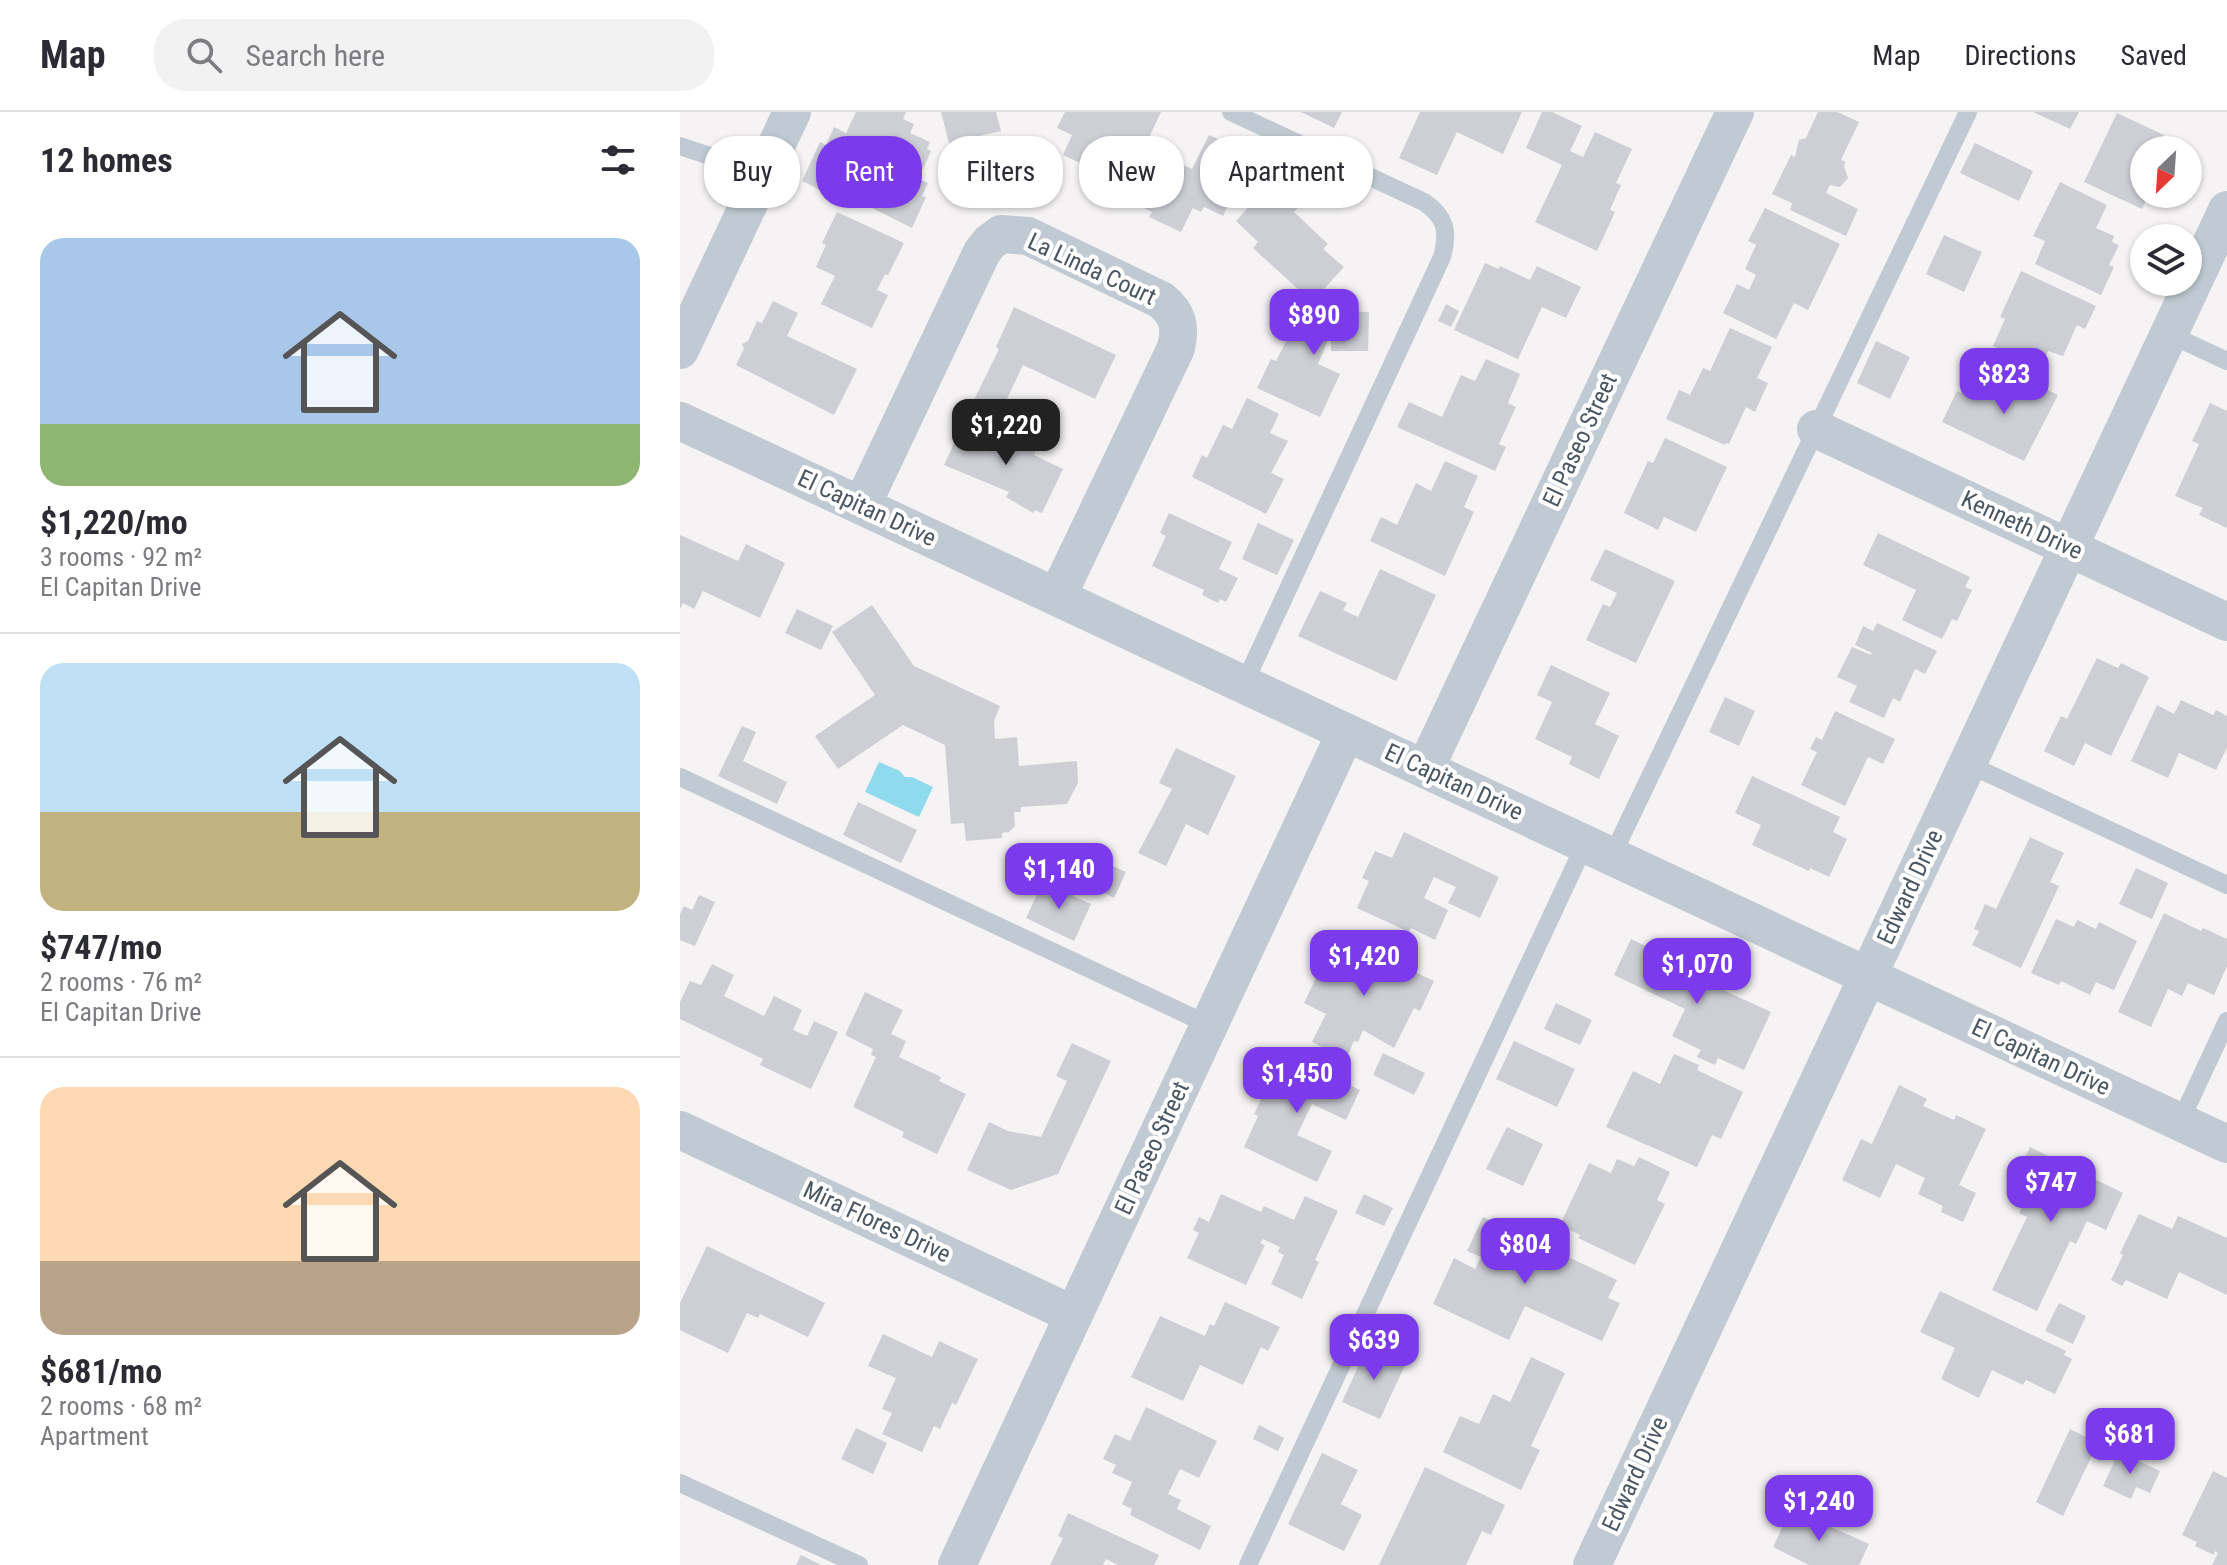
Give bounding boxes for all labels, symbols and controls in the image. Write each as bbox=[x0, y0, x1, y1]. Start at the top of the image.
search box bbox=[154, 19, 714, 91]
text: Map bbox=[40, 33, 106, 77]
icon: search bbox=[182, 33, 226, 77]
text: Search here bbox=[246, 38, 385, 73]
text: Map bbox=[1872, 39, 1921, 72]
text: Directions bbox=[1965, 39, 2076, 72]
text: Saved bbox=[2120, 39, 2187, 72]
chip: Buy bbox=[704, 136, 800, 208]
chip: Rent bbox=[816, 136, 922, 208]
chip: Filters bbox=[938, 136, 1063, 208]
chip: New bbox=[1079, 136, 1184, 208]
chip: Apartment bbox=[1200, 136, 1373, 208]
north arrow bbox=[2130, 136, 2202, 208]
map controls bbox=[2130, 136, 2202, 296]
icon: filters bbox=[596, 138, 640, 182]
text: 12 homes bbox=[40, 140, 173, 180]
button: layers bbox=[2130, 224, 2202, 296]
street label: La Linda Court bbox=[1023, 227, 1161, 311]
pin: $890 bbox=[1267, 289, 1361, 357]
icon: home bbox=[268, 290, 412, 434]
text: $890 bbox=[1288, 300, 1340, 330]
pin: $823 bbox=[1957, 348, 2051, 416]
text: $823 bbox=[1978, 359, 2030, 389]
street label: El Paseo Street bbox=[1537, 369, 1623, 511]
pin: $1,220 bbox=[941, 399, 1071, 467]
text: $1,220 bbox=[970, 410, 1042, 440]
street label: El Capitan Drive bbox=[794, 464, 940, 552]
street label: Kenneth Drive bbox=[1957, 485, 2087, 565]
text: $1,220/mo bbox=[40, 502, 188, 542]
text: 3 rooms · 92 m² bbox=[40, 542, 202, 572]
text: El Capitan Drive bbox=[40, 572, 201, 602]
icon: home bbox=[268, 715, 412, 859]
street label: El Capitan Drive bbox=[1381, 738, 1527, 826]
street label: Edward Drive bbox=[1871, 825, 1949, 949]
pin: $1,140 bbox=[994, 843, 1124, 911]
text: $1,140 bbox=[1023, 854, 1095, 884]
text: $747/mo bbox=[40, 927, 162, 967]
pin: $1,420 bbox=[1299, 930, 1429, 998]
pin: $1,070 bbox=[1632, 938, 1762, 1006]
text: $1,420 bbox=[1328, 941, 1400, 971]
text: $1,070 bbox=[1661, 949, 1733, 979]
text: 2 rooms · 76 m² bbox=[40, 967, 202, 997]
text: El Capitan Drive bbox=[40, 997, 201, 1027]
street label: El Capitan Drive bbox=[1968, 1013, 2114, 1101]
pin: $1,450 bbox=[1232, 1047, 1362, 1115]
text: $1,450 bbox=[1261, 1058, 1333, 1088]
street label: El Paseo Street bbox=[1109, 1077, 1195, 1219]
icon: home bbox=[268, 1139, 412, 1283]
pin: $747 bbox=[2004, 1156, 2098, 1224]
text: $747 bbox=[2025, 1167, 2077, 1197]
street label: Mira Flores Drive bbox=[799, 1176, 955, 1268]
pin: $804 bbox=[1478, 1218, 1572, 1286]
text: $804 bbox=[1499, 1229, 1551, 1259]
pin: $639 bbox=[1327, 1314, 1421, 1382]
text: $639 bbox=[1348, 1325, 1400, 1355]
text: $681/mo bbox=[40, 1351, 162, 1391]
text: 2 rooms · 68 m² bbox=[40, 1391, 202, 1421]
pin: $681 bbox=[2083, 1408, 2177, 1476]
street label: Edward Drive bbox=[1596, 1412, 1674, 1536]
text: $681 bbox=[2104, 1419, 2156, 1449]
text: Apartment bbox=[40, 1421, 149, 1451]
pin: $1,240 bbox=[1754, 1475, 1884, 1543]
text: $1,240 bbox=[1783, 1486, 1855, 1516]

